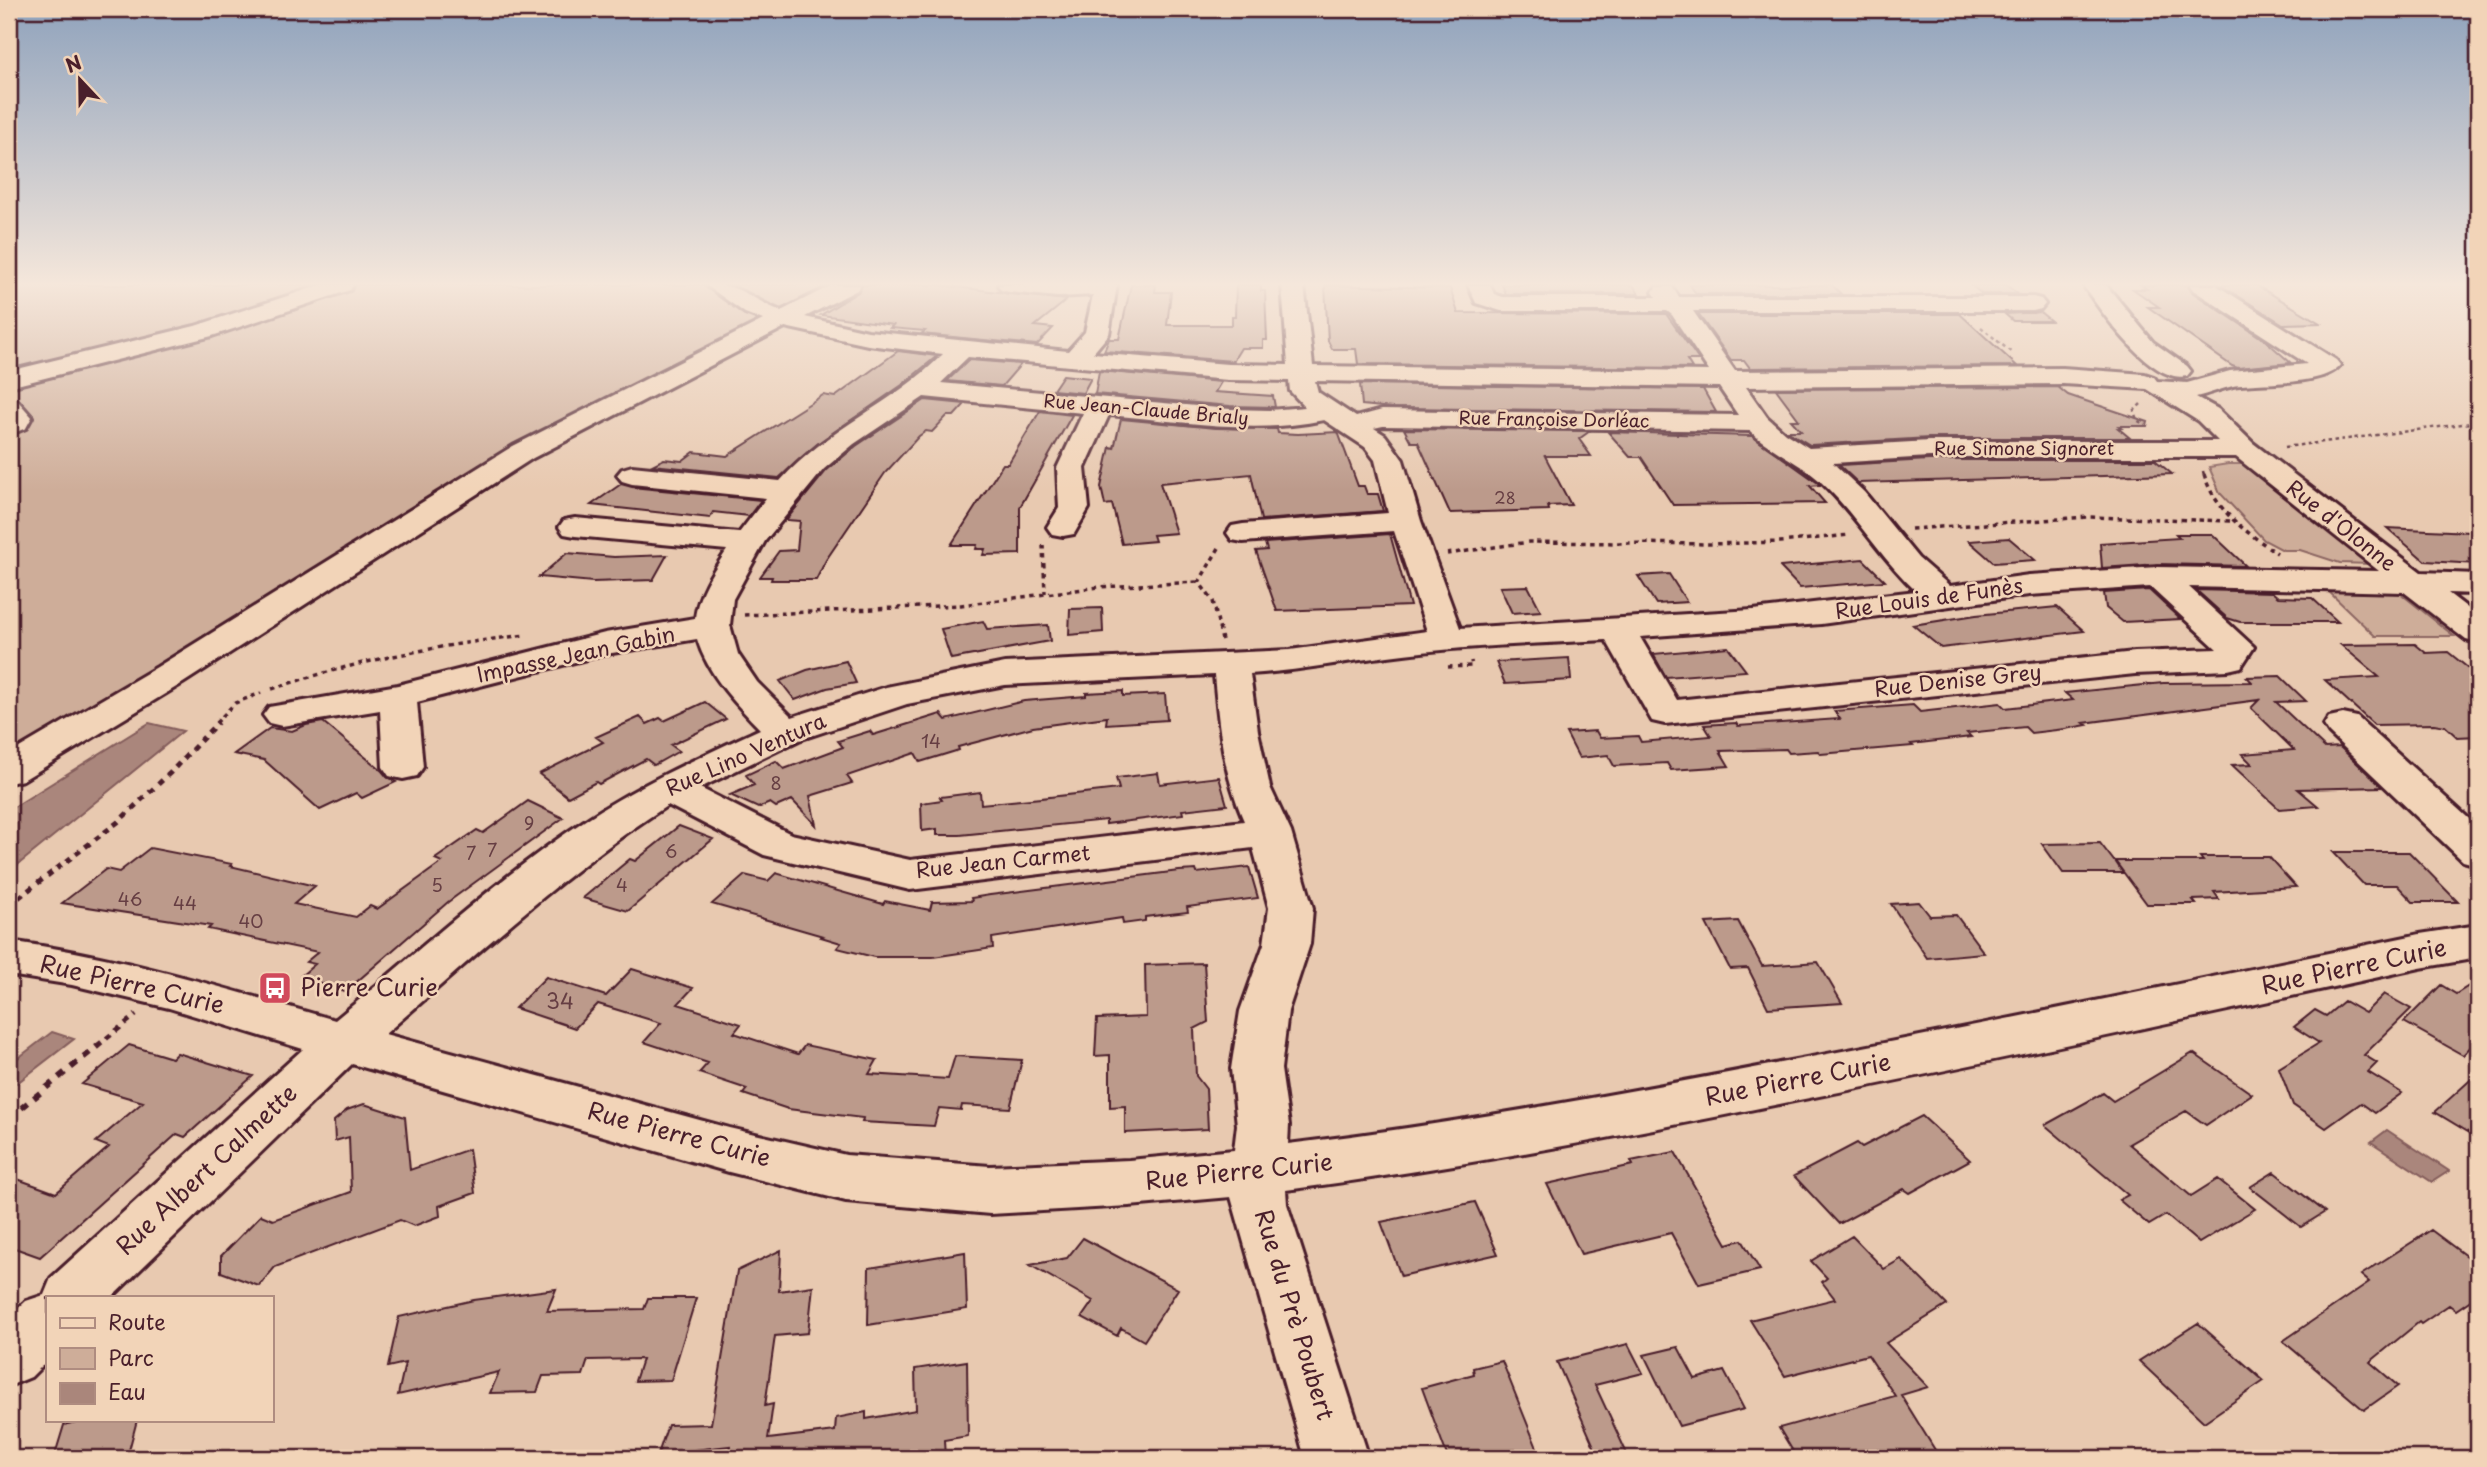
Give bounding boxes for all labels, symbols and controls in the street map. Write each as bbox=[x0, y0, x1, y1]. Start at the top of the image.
north arrow bbox=[46, 46, 116, 116]
text: N bbox=[61, 48, 85, 79]
street label: Rue Jean-Claude Brialy bbox=[1042, 386, 1250, 431]
street label: Rue Françoise Dorléac bbox=[1459, 403, 1650, 434]
street label: Rue Simone Signoret bbox=[1934, 434, 2114, 461]
street label: Rue d'Olonne bbox=[2280, 471, 2404, 578]
house number: 28 bbox=[1494, 485, 1516, 509]
street label: Rue Louis de Funès bbox=[1833, 568, 2025, 626]
street label: Impasse Jean Gabin bbox=[473, 616, 678, 690]
street label: Rue Denise Grey bbox=[1873, 654, 2043, 704]
street label: Rue Lino Ventura bbox=[660, 703, 831, 803]
house number: 14 bbox=[921, 727, 941, 754]
house number: 8 bbox=[770, 769, 782, 796]
house number: 9 bbox=[524, 809, 534, 836]
street label: Rue Jean Carmet bbox=[914, 835, 1092, 885]
house number: 7 bbox=[487, 836, 497, 863]
house number: 6 bbox=[665, 837, 677, 864]
house number: 7 bbox=[466, 839, 476, 866]
house number: 5 bbox=[431, 871, 443, 898]
house number: 4 bbox=[616, 871, 628, 898]
house number: 46 bbox=[118, 885, 142, 912]
house number: 44 bbox=[173, 889, 197, 916]
house number: 40 bbox=[238, 907, 264, 934]
street label: Rue Pierre Curie bbox=[2258, 928, 2449, 1002]
street label: Rue Pierre Curie bbox=[37, 944, 228, 1022]
place label: Pierre Curie bbox=[300, 968, 438, 1004]
bus stop icon: Pierre Curie bbox=[256, 969, 294, 1007]
house number: 34 bbox=[546, 984, 574, 1016]
street label: Rue Pierre Curie bbox=[1702, 1042, 1893, 1114]
street label: Rue Albert Calmette bbox=[107, 1075, 304, 1262]
street label: Rue Pierre Curie bbox=[584, 1091, 775, 1175]
street label: Rue Pierre Curie bbox=[1143, 1142, 1334, 1198]
street label: Rue du Prè Poubert bbox=[1247, 1205, 1345, 1424]
legend bbox=[46, 1296, 273, 1422]
text: Route bbox=[108, 1305, 166, 1337]
text: Parc bbox=[108, 1341, 154, 1373]
text: Eau bbox=[108, 1375, 146, 1407]

